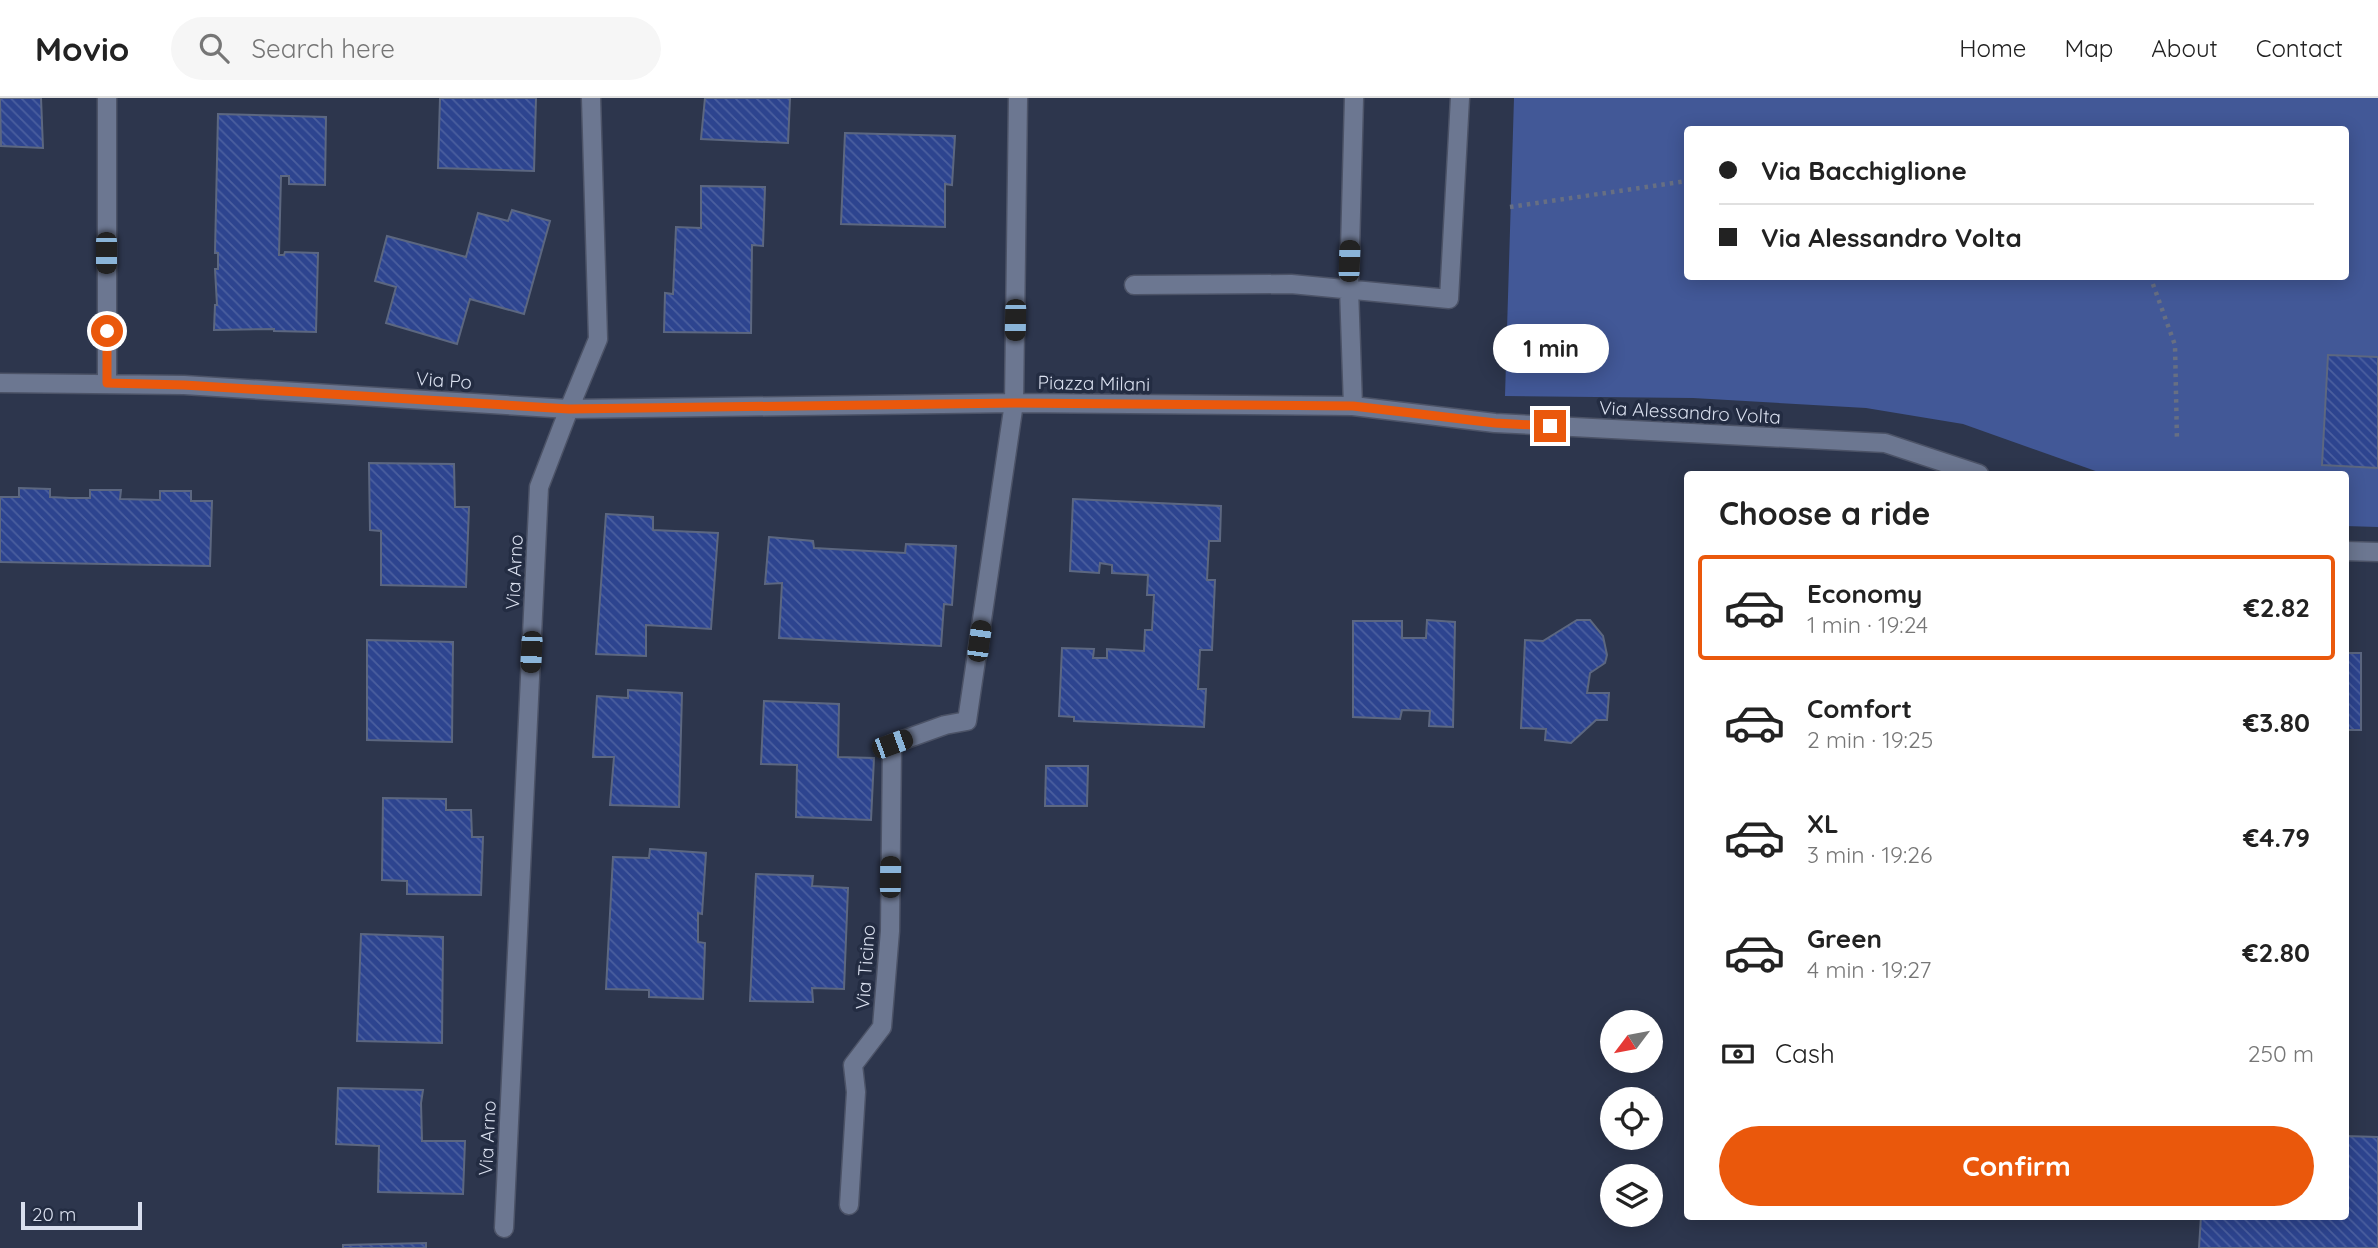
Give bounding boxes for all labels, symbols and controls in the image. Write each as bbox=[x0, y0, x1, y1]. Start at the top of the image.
search box bbox=[171, 17, 661, 80]
text: Movio bbox=[35, 28, 129, 69]
icon: search bbox=[195, 29, 233, 67]
text: Search here bbox=[251, 32, 395, 65]
text: Home bbox=[1959, 33, 2026, 63]
text: Map bbox=[2064, 33, 2113, 63]
text: About bbox=[2151, 33, 2218, 63]
text: Contact bbox=[2256, 33, 2343, 63]
text: Via Bacchiglione bbox=[1761, 154, 1967, 187]
text: Via Alessandro Volta bbox=[1761, 221, 2022, 254]
car bbox=[96, 232, 117, 274]
car bbox=[1338, 240, 1361, 282]
car bbox=[1005, 299, 1026, 341]
route start bbox=[91, 315, 123, 347]
callout: 1 min bbox=[1492, 324, 1608, 374]
text: 1 min bbox=[1523, 334, 1579, 363]
street label: Via Po bbox=[415, 366, 473, 394]
street label: Piazza Milani bbox=[1038, 370, 1150, 396]
street label: Via Alessandro Volta bbox=[1598, 395, 1782, 429]
route end bbox=[1534, 410, 1566, 442]
text: Choose a ride bbox=[1719, 493, 1931, 533]
street label: Via Arno bbox=[500, 534, 528, 610]
icon: car bbox=[1723, 576, 1786, 639]
text: Economy bbox=[1807, 577, 1922, 610]
text: €2.82 bbox=[2243, 591, 2310, 624]
text: 1 min · 19:24 bbox=[1807, 610, 1928, 639]
car bbox=[966, 619, 993, 663]
car bbox=[520, 630, 543, 674]
icon: car bbox=[1723, 691, 1786, 754]
text: Comfort bbox=[1807, 692, 1912, 725]
text: €3.80 bbox=[2243, 706, 2310, 739]
text: 2 min · 19:25 bbox=[1807, 725, 1933, 754]
car bbox=[869, 727, 916, 761]
icon: car bbox=[1723, 806, 1786, 869]
text: XL bbox=[1807, 807, 1839, 840]
text: €4.79 bbox=[2243, 821, 2310, 854]
text: 3 min · 19:26 bbox=[1807, 840, 1932, 869]
car bbox=[880, 856, 901, 898]
icon: car bbox=[1723, 921, 1786, 984]
text: Green bbox=[1807, 922, 1882, 955]
street label: Via Ticino bbox=[850, 924, 880, 1010]
text: €2.80 bbox=[2242, 936, 2310, 969]
text: 4 min · 19:27 bbox=[1807, 955, 1931, 984]
north arrow bbox=[1600, 1010, 1662, 1073]
map controls bbox=[1600, 1010, 1663, 1227]
icon: cash bbox=[1719, 1035, 1757, 1073]
text: Cash bbox=[1775, 1037, 1835, 1070]
text: 250 m bbox=[2248, 1039, 2314, 1068]
button: locate bbox=[1600, 1087, 1663, 1150]
street label: Via Arno bbox=[473, 1100, 501, 1176]
button: Confirm bbox=[1719, 1126, 2314, 1206]
button: layers bbox=[1600, 1164, 1663, 1227]
scale bar bbox=[21, 1199, 142, 1231]
text: 20 m bbox=[32, 1202, 76, 1226]

